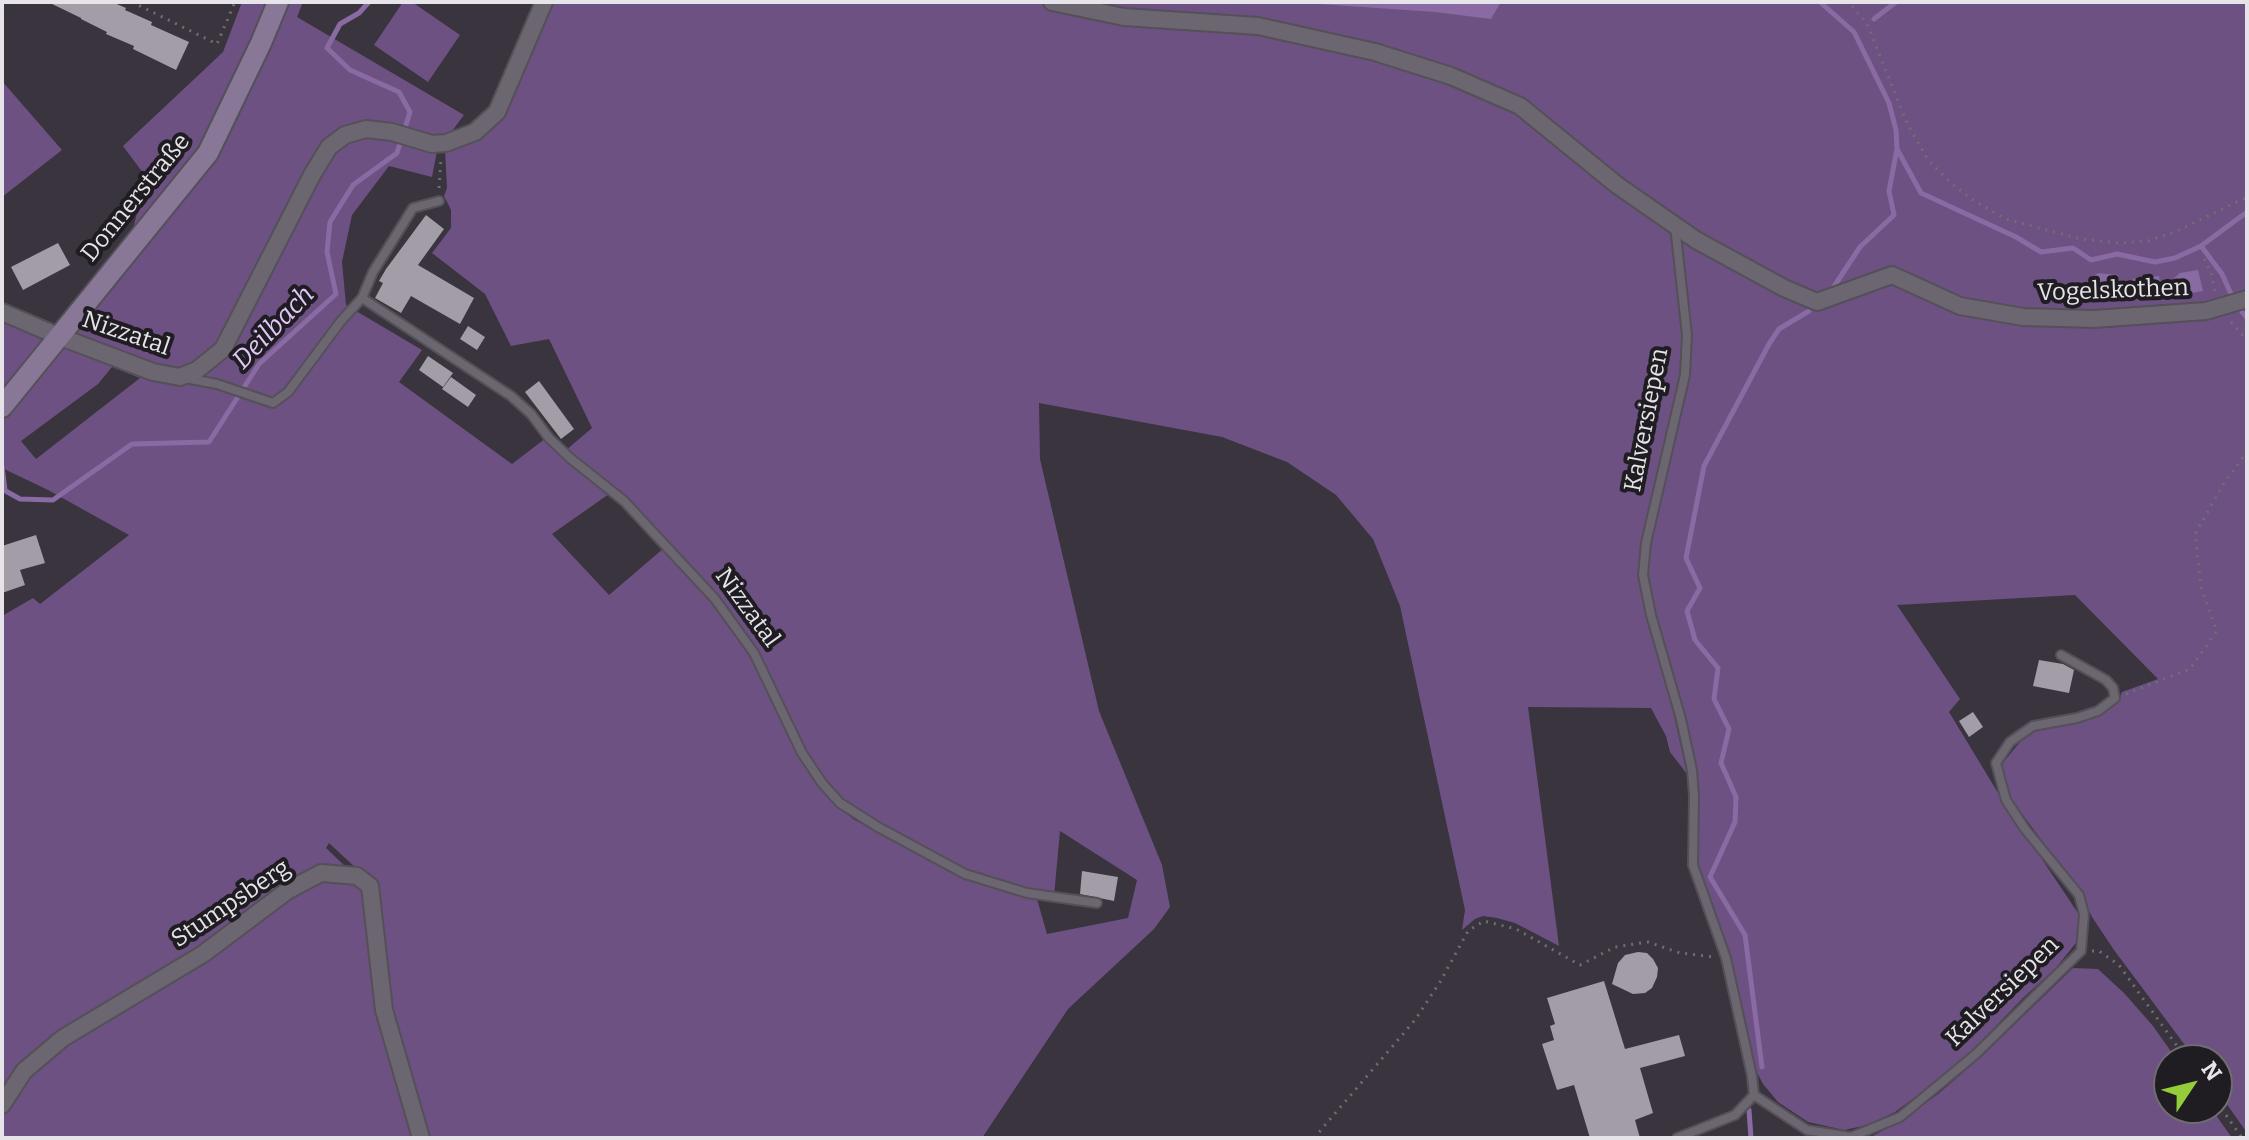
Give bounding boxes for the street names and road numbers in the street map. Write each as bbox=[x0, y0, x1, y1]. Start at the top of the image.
street label: Donnerstraße bbox=[76, 128, 196, 268]
street label: Vogelskothen bbox=[2037, 274, 2189, 308]
street label: Nizzatal bbox=[78, 306, 174, 362]
street label: Kalversiepen bbox=[1619, 346, 1675, 494]
street label: Nizzatal bbox=[709, 563, 785, 653]
street label: Stumpsberg bbox=[166, 854, 296, 954]
street label: Kalversiepen bbox=[1941, 931, 2065, 1053]

